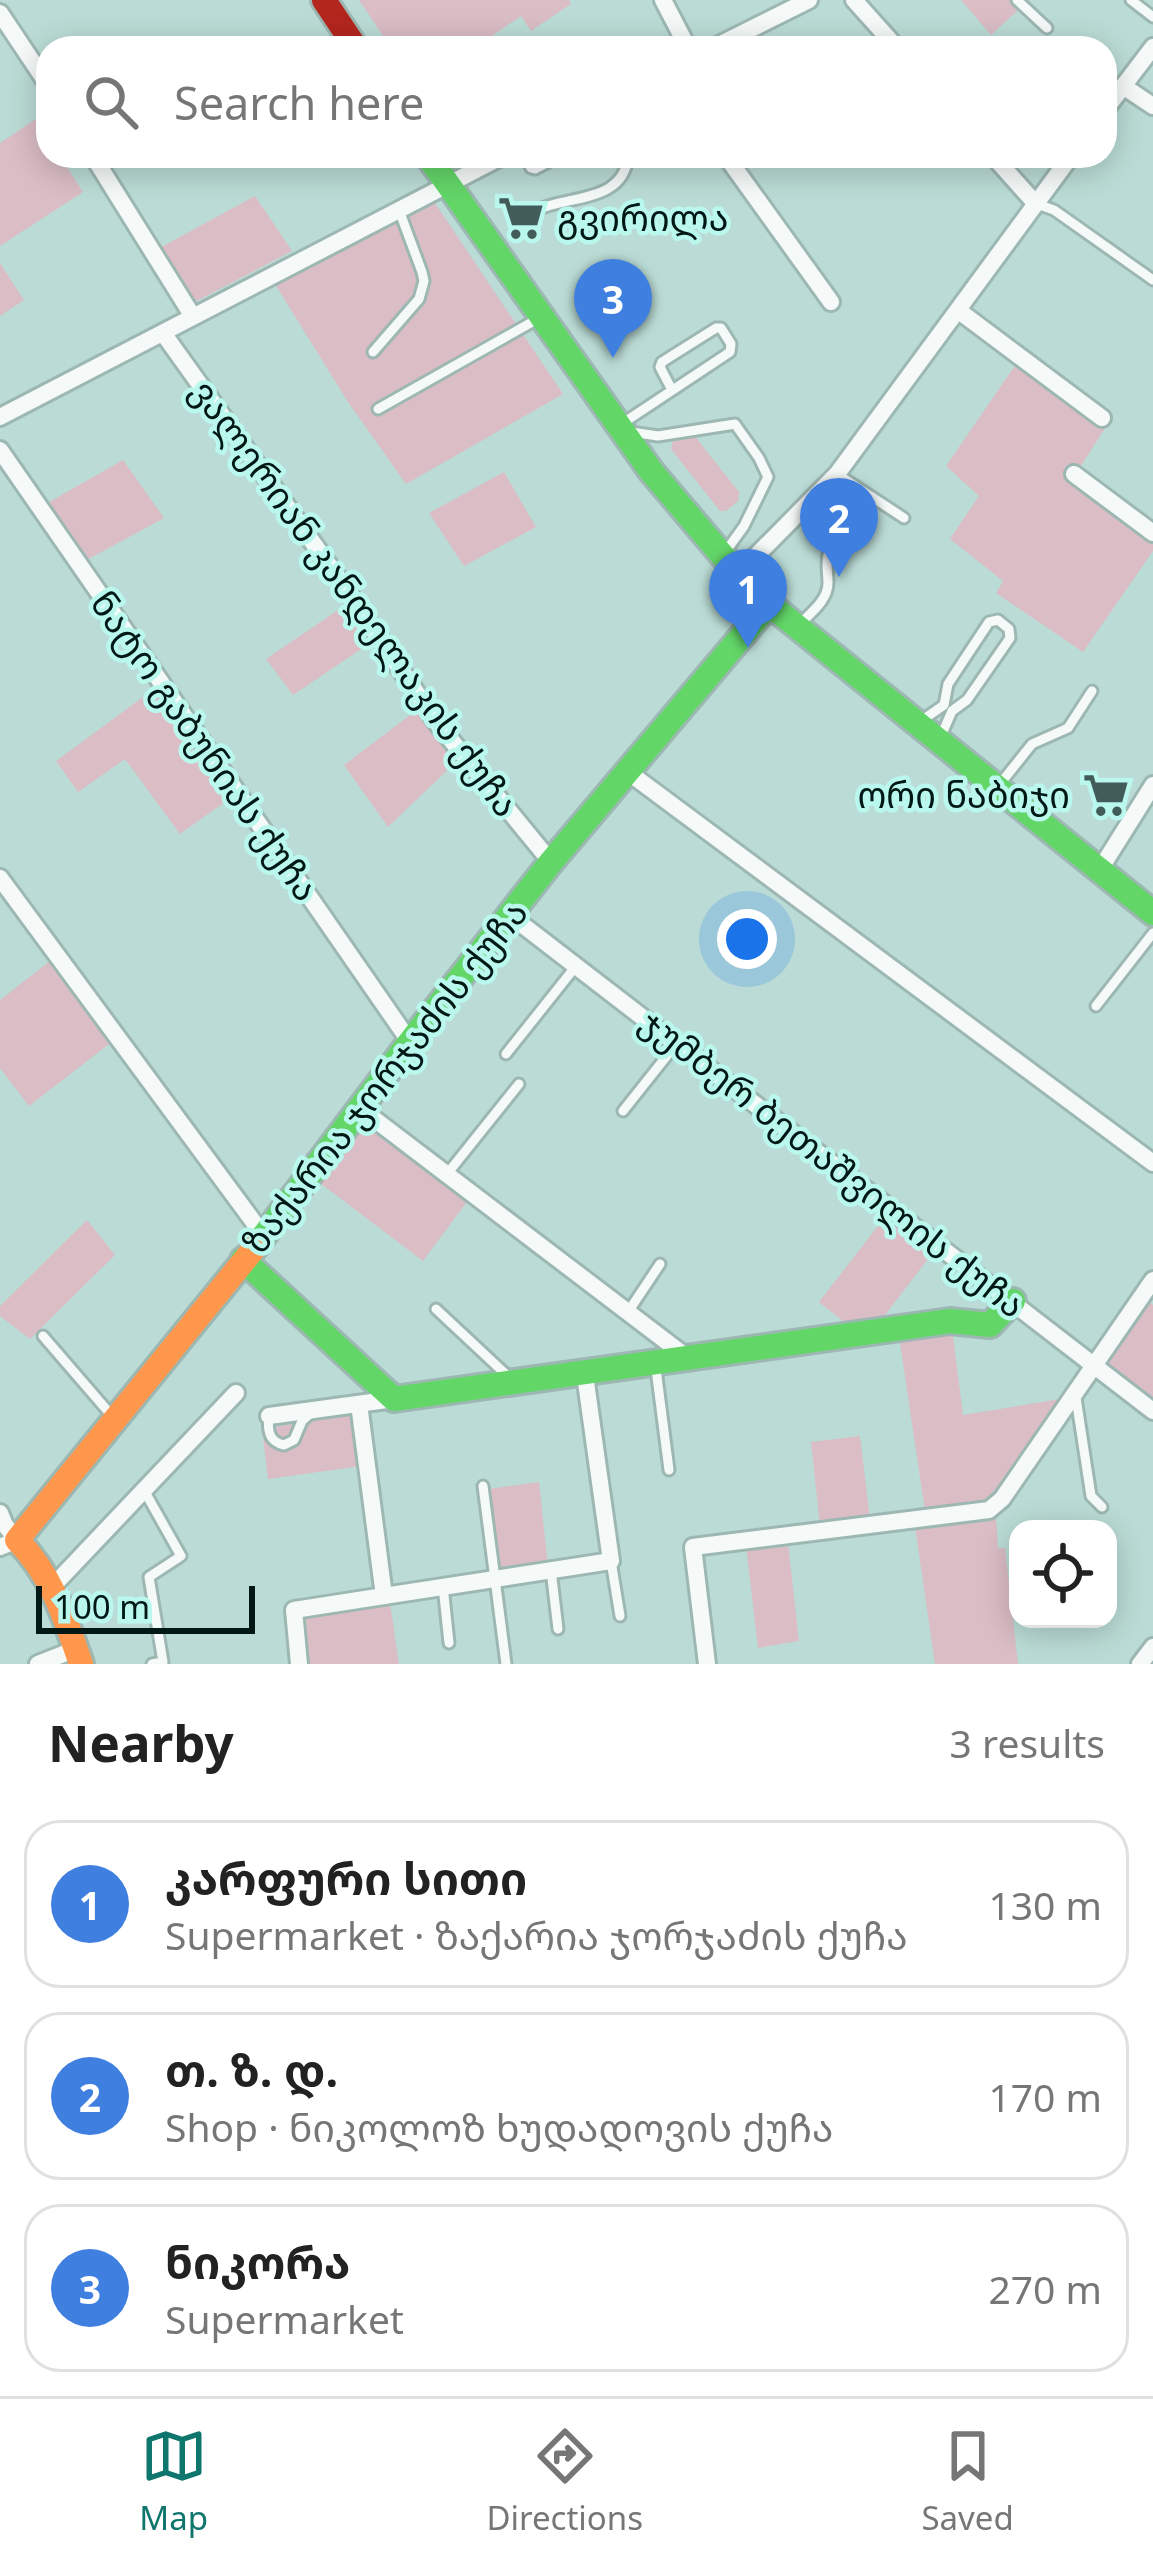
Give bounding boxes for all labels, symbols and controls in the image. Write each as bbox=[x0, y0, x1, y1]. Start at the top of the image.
search box bbox=[36, 36, 1117, 168]
icon: search bbox=[78, 69, 144, 135]
text: Search here bbox=[174, 72, 424, 133]
supermarket icon: გვირილა bbox=[496, 193, 546, 243]
place label: გვირილა bbox=[557, 193, 729, 242]
pin: 3 bbox=[574, 259, 652, 358]
street label: ვალერიან კანდელაკის ქუჩა bbox=[180, 369, 531, 827]
pin: 2 bbox=[800, 478, 878, 577]
pin: 1 bbox=[709, 549, 787, 648]
street label: ნატო გაბუნიას ქუჩა bbox=[80, 581, 331, 911]
place label: ორი ნაბიჯი bbox=[857, 770, 1070, 819]
supermarket icon: ორი ნაბიჯი bbox=[1081, 770, 1131, 820]
street label: ზაქარია ჯორჯაძის ქუჩა bbox=[231, 890, 538, 1264]
your location bbox=[717, 909, 777, 969]
street label: ჯუმბერ ბეთაშვილის ქუჩა bbox=[631, 997, 1036, 1329]
map controls bbox=[1009, 1520, 1117, 1628]
button: locate bbox=[1009, 1520, 1117, 1628]
scale bar bbox=[36, 1580, 255, 1633]
text: 100 m bbox=[54, 1584, 150, 1629]
text: Nearby bbox=[48, 1707, 234, 1777]
text: 3 results bbox=[950, 1716, 1105, 1769]
text: კარფური სითი bbox=[165, 1847, 527, 1908]
text: 1 bbox=[79, 1878, 101, 1931]
text: 130 m bbox=[988, 1878, 1102, 1931]
text: Supermarket · ზაქარია ჯორჯაძის ქუჩა bbox=[165, 1908, 908, 1961]
text: თ. ზ. დ. bbox=[165, 2039, 338, 2100]
text: 2 bbox=[79, 2070, 101, 2123]
text: 170 m bbox=[988, 2070, 1102, 2123]
text: Shop · ნიკოლოზ ხუდადოვის ქუჩა bbox=[165, 2100, 833, 2153]
text: ნიკორა bbox=[165, 2231, 350, 2292]
text: 3 bbox=[79, 2262, 101, 2315]
text: 270 m bbox=[988, 2262, 1102, 2315]
text: Supermarket bbox=[165, 2292, 404, 2345]
tab: Map bbox=[139, 2423, 208, 2540]
tab: Directions bbox=[486, 2423, 643, 2540]
tab: Saved bbox=[921, 2423, 1014, 2540]

